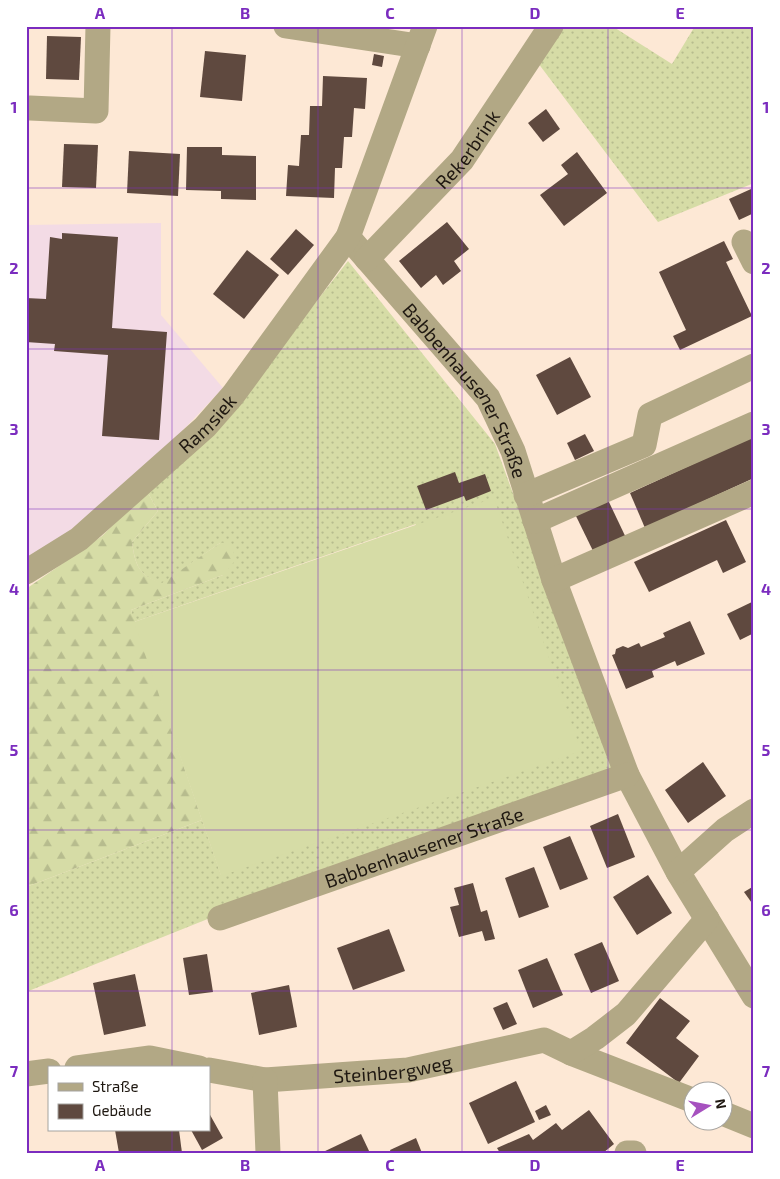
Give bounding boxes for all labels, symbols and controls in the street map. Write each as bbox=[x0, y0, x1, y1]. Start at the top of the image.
text: A bbox=[95, 3, 106, 22]
text: B bbox=[240, 3, 250, 22]
text: C bbox=[385, 3, 395, 22]
text: D bbox=[530, 3, 541, 22]
text: E bbox=[675, 3, 685, 22]
text: 1 bbox=[11, 97, 17, 116]
text: 1 bbox=[763, 97, 769, 116]
street label: Rekerbrink bbox=[430, 105, 504, 193]
text: 2 bbox=[9, 258, 19, 277]
text: 2 bbox=[761, 258, 771, 277]
street label: Babbenhausener Straße bbox=[399, 298, 532, 481]
street label: Ramsiek bbox=[173, 389, 241, 457]
text: 3 bbox=[9, 419, 19, 438]
text: 3 bbox=[761, 419, 771, 438]
text: 4 bbox=[9, 579, 19, 598]
text: 4 bbox=[761, 579, 771, 598]
text: 5 bbox=[10, 740, 19, 759]
text: 5 bbox=[762, 740, 771, 759]
street label: Babbenhausener Straße bbox=[321, 801, 526, 892]
text: 6 bbox=[9, 900, 19, 919]
text: 6 bbox=[761, 900, 771, 919]
street label: Steinbergweg bbox=[332, 1049, 454, 1087]
text: 7 bbox=[10, 1061, 19, 1080]
text: 7 bbox=[762, 1061, 771, 1080]
legend bbox=[48, 1066, 210, 1132]
text: Straße bbox=[92, 1077, 138, 1095]
north arrow bbox=[682, 1082, 732, 1132]
text: N bbox=[712, 1097, 731, 1110]
text: Gebäude bbox=[92, 1101, 151, 1119]
text: A bbox=[95, 1155, 106, 1174]
text: B bbox=[240, 1155, 250, 1174]
text: C bbox=[385, 1155, 395, 1174]
text: D bbox=[530, 1155, 541, 1174]
text: E bbox=[675, 1155, 685, 1174]

